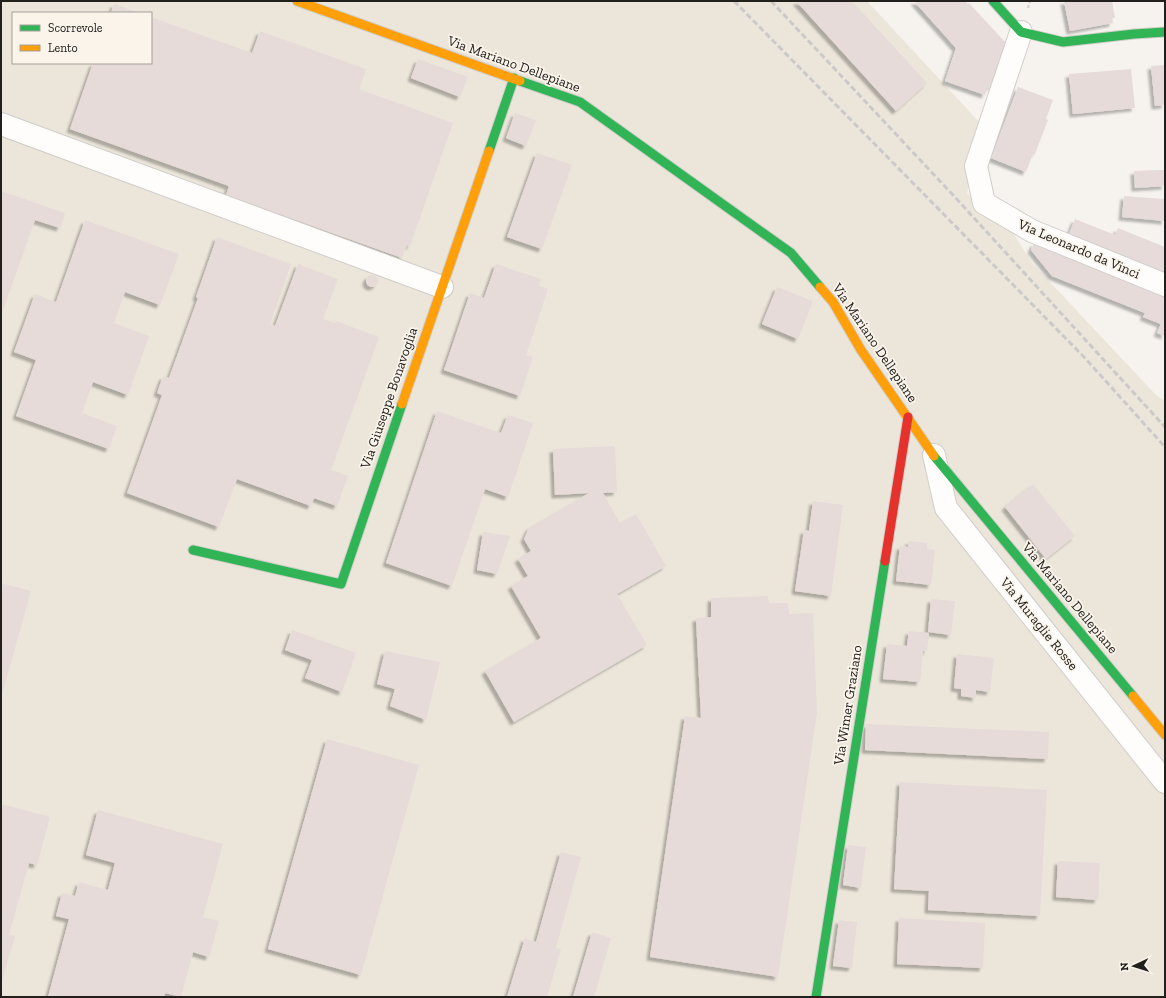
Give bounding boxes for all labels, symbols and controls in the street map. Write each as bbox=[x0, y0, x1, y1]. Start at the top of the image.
legend bbox=[12, 12, 152, 64]
text: Scorrevole bbox=[48, 21, 103, 35]
street label: Via Mariano Dellepiane bbox=[444, 32, 583, 96]
text: Lento bbox=[48, 41, 78, 55]
street label: Via Leonardo da Vinci bbox=[1014, 215, 1143, 282]
street label: Via Mariano Dellepiane bbox=[828, 279, 921, 406]
street label: Via Giuseppe Bonavoglia bbox=[357, 325, 421, 472]
street label: Via Mariano Dellepiane bbox=[1018, 538, 1122, 657]
street label: Via Muraglie Rosse bbox=[996, 573, 1082, 674]
street label: Via Wimer Graziano bbox=[830, 644, 866, 767]
north arrow bbox=[1114, 946, 1154, 986]
text: N bbox=[1118, 961, 1131, 971]

